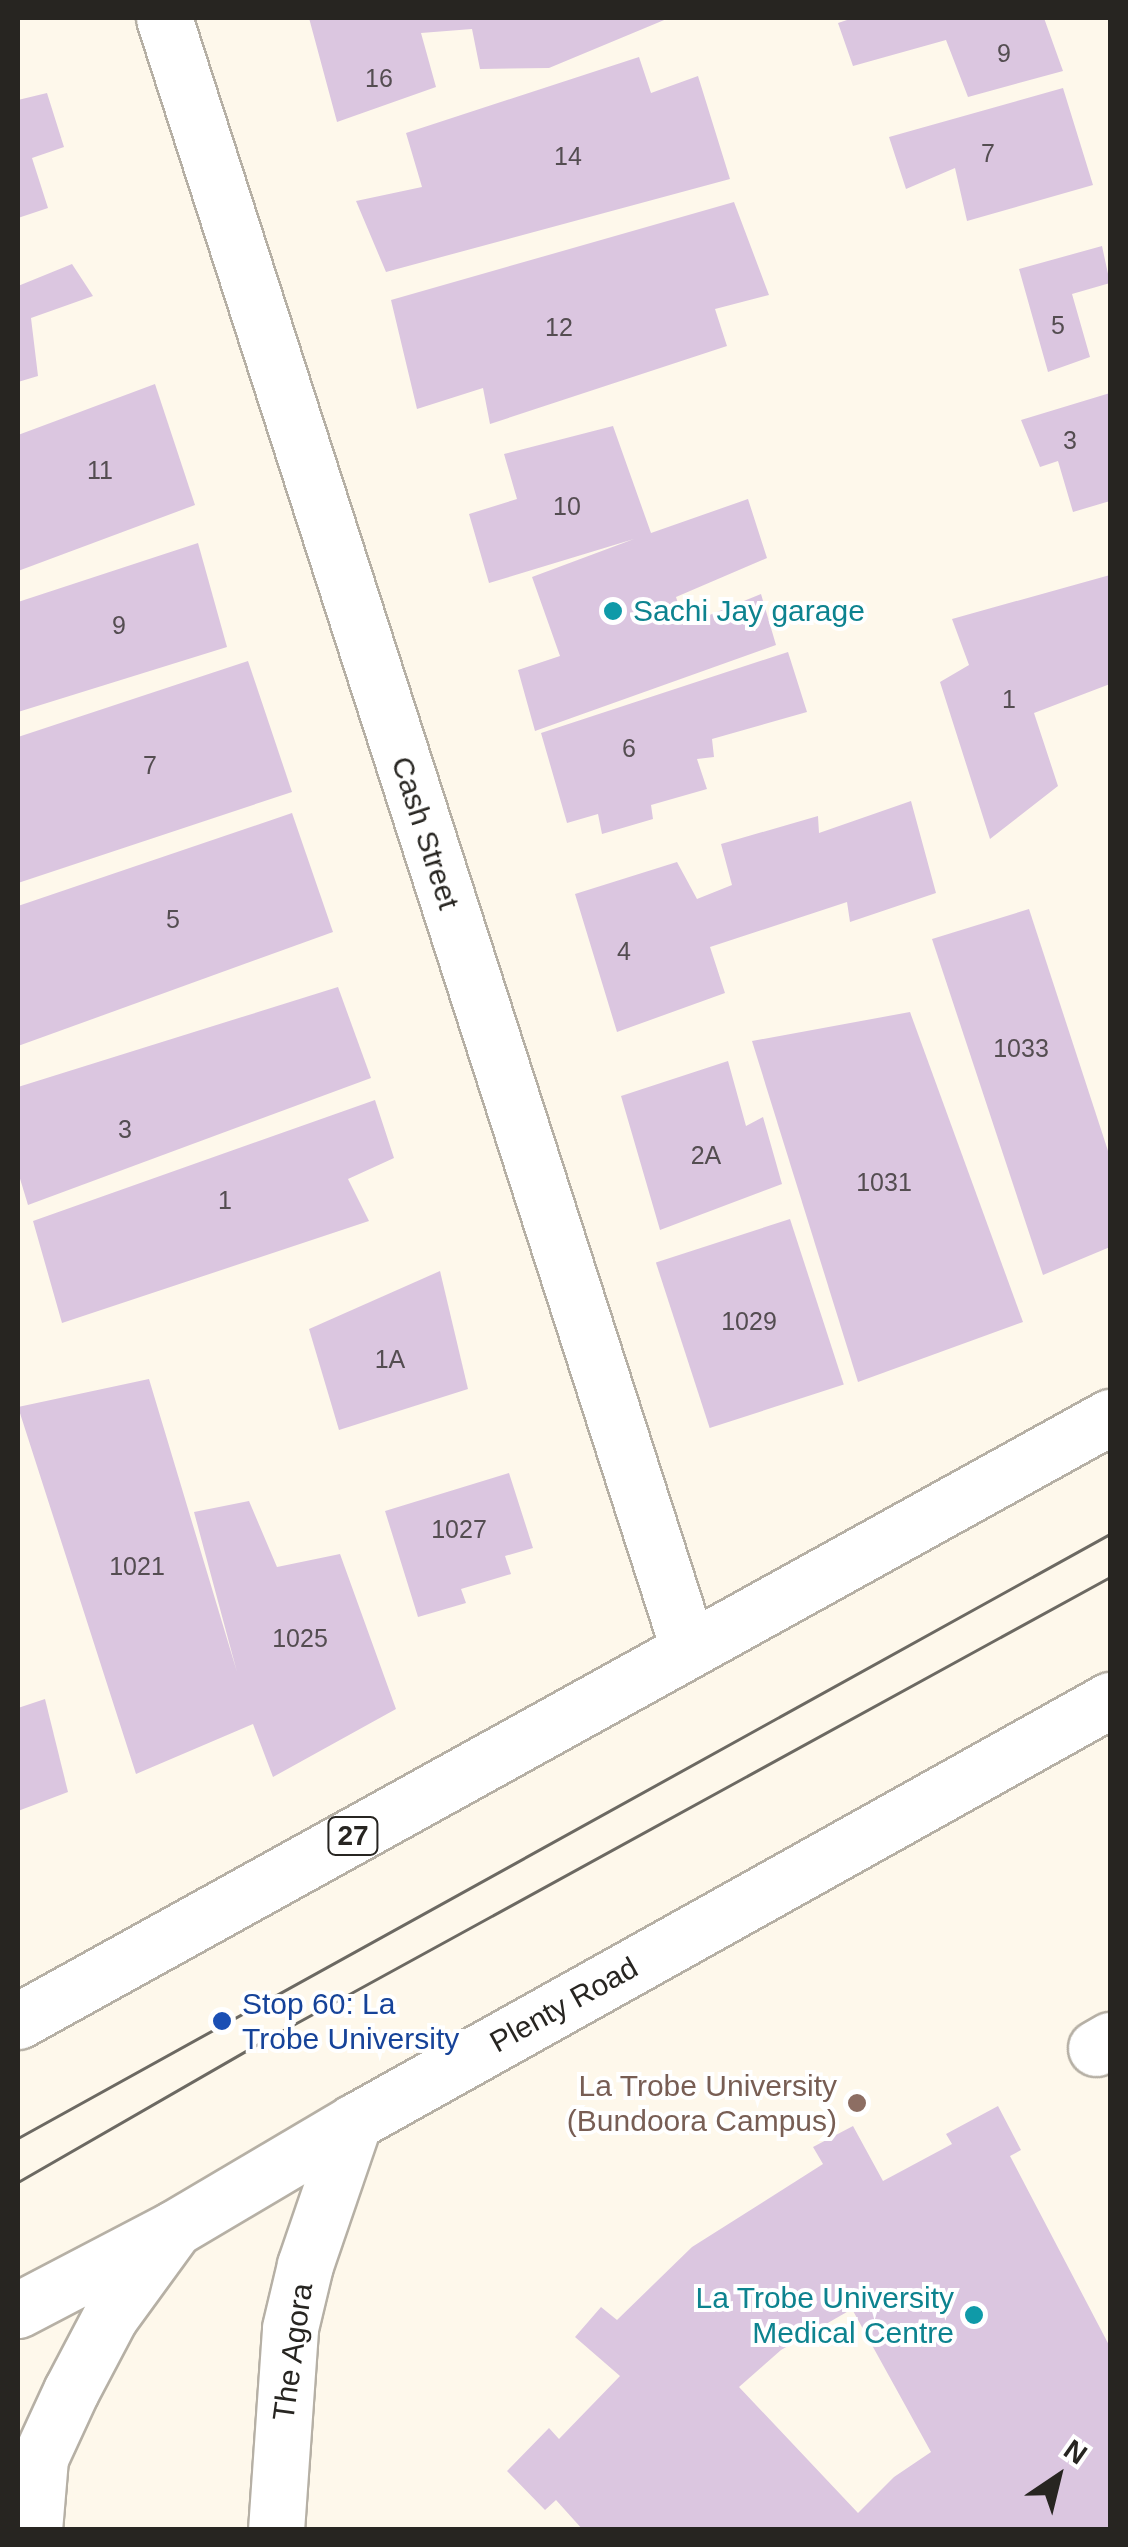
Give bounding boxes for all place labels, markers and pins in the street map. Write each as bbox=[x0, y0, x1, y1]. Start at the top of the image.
place label: Sachi Jay garage bbox=[633, 593, 865, 629]
marker: Sachi Jay garage bbox=[602, 600, 624, 622]
place label: Stop 60: La Trobe University bbox=[242, 1986, 459, 2056]
marker: Stop 60: La Trobe University bbox=[211, 2010, 233, 2032]
place label: La Trobe University (Bundoora Campus) bbox=[567, 2068, 837, 2138]
marker: La Trobe University (Bundoora Campus) bbox=[846, 2092, 868, 2114]
place label: La Trobe University Medical Centre bbox=[695, 2280, 954, 2350]
marker: La Trobe University Medical Centre bbox=[963, 2304, 985, 2326]

